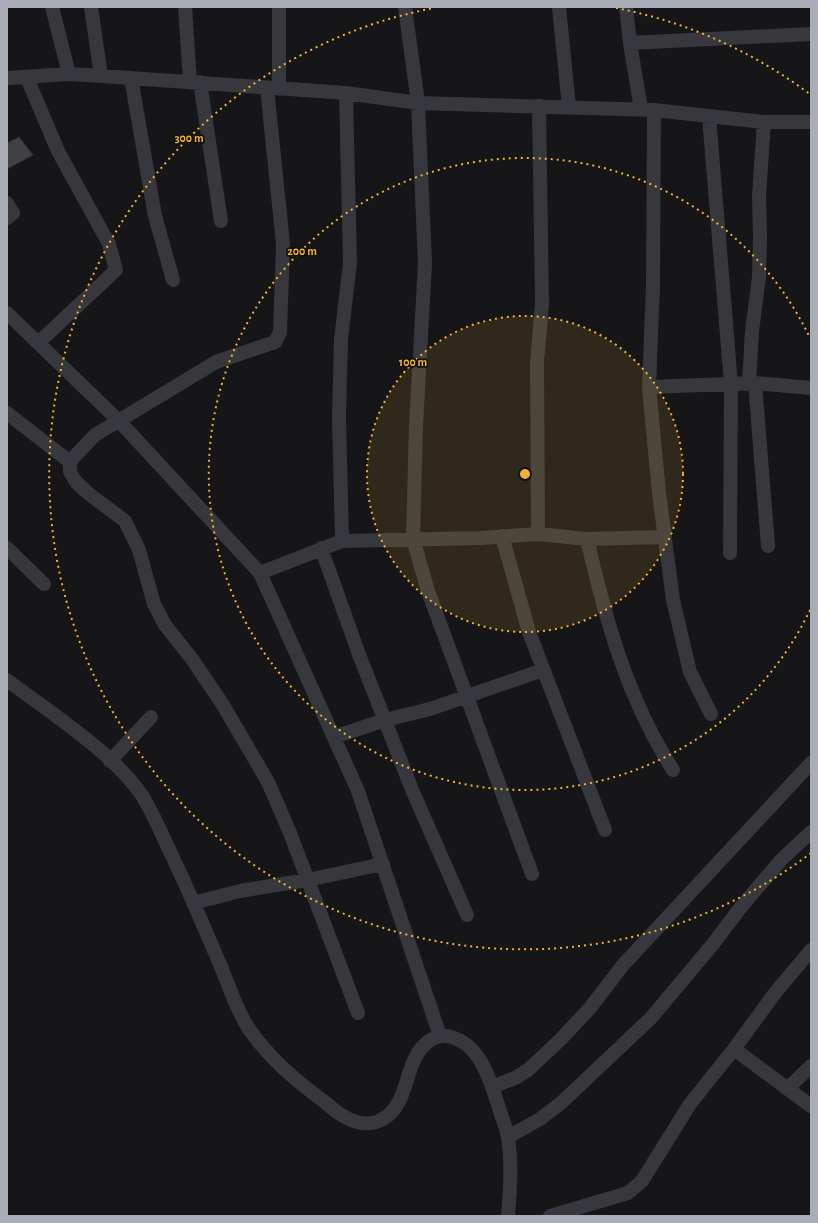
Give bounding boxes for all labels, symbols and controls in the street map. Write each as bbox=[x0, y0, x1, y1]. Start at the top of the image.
text: 300 m bbox=[174, 132, 204, 144]
text: 200 m bbox=[287, 245, 317, 257]
text: 100 m bbox=[399, 356, 427, 368]
centre of rings bbox=[518, 467, 532, 481]

